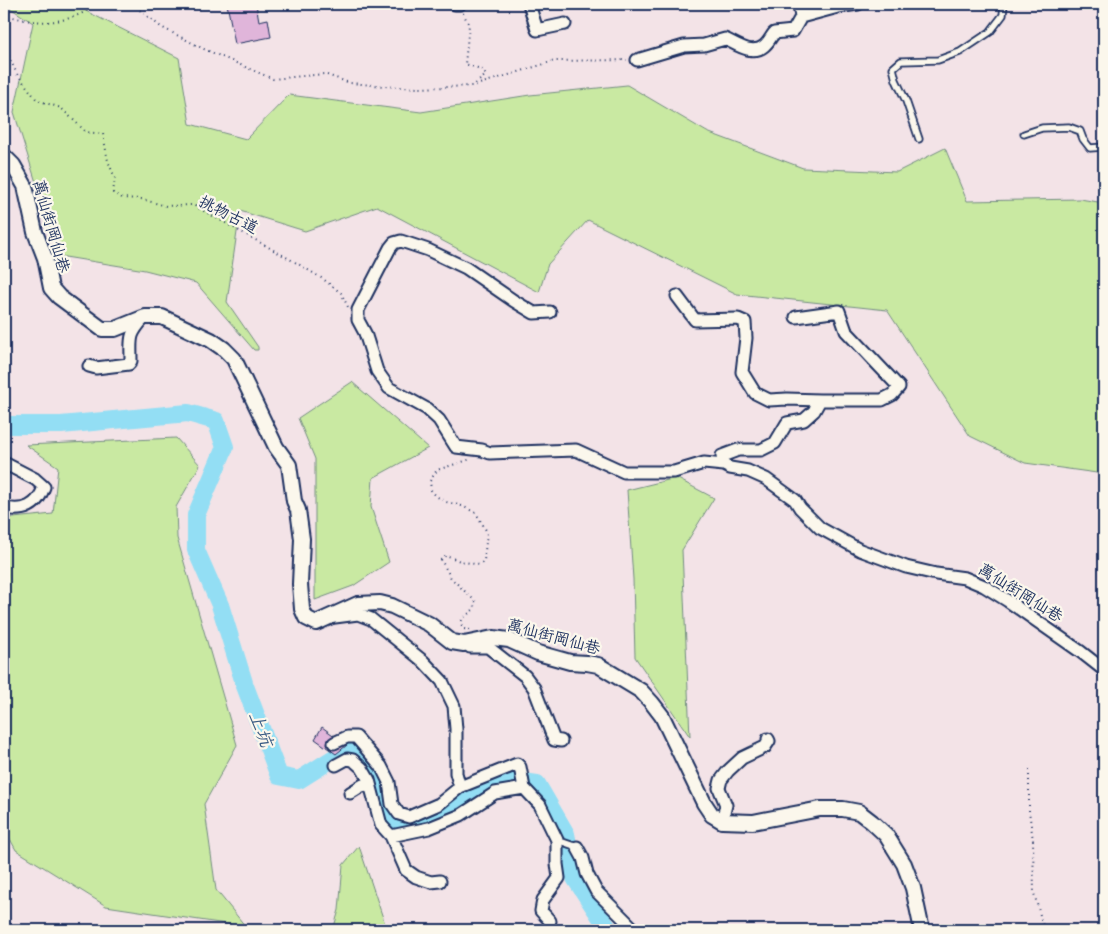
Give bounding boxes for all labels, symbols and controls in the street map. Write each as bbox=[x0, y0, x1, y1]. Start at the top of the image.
street label: 萬仙街岡仙巷 bbox=[24, 176, 79, 276]
street label: 挑物古道 bbox=[194, 187, 264, 242]
street label: 萬仙街岡仙巷 bbox=[972, 555, 1069, 630]
street label: 萬仙街岡仙巷 bbox=[504, 610, 604, 663]
water label: 上坑 bbox=[240, 706, 283, 753]

